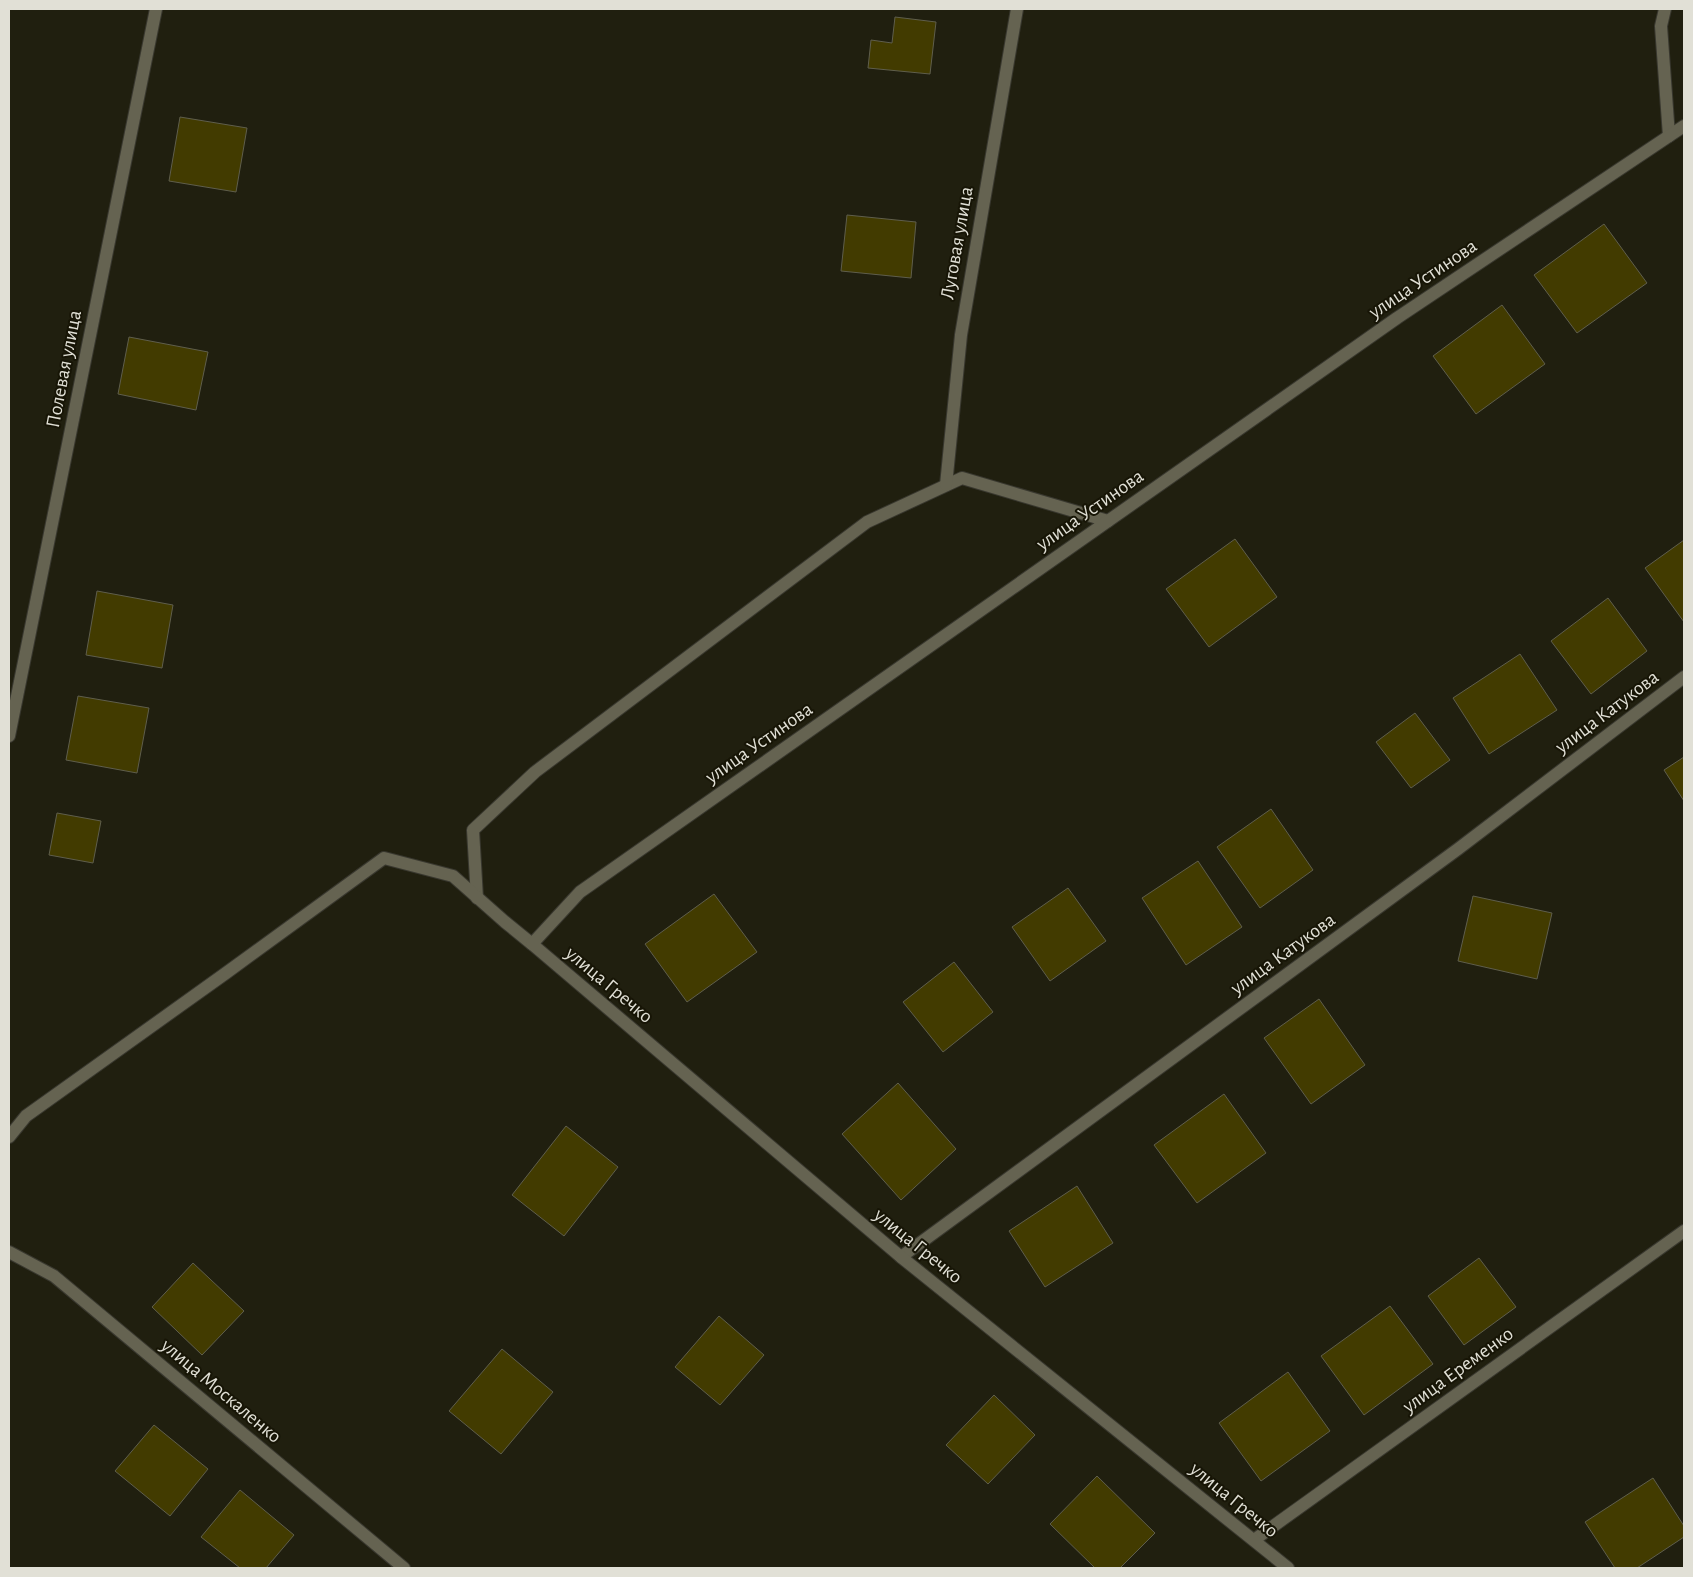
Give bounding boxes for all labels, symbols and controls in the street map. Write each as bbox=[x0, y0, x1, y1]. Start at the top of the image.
street label: Луговая улица bbox=[937, 185, 977, 301]
street label: улица Устинова bbox=[1365, 236, 1481, 323]
street label: Полевая улица bbox=[43, 309, 85, 429]
street label: улица Устинова bbox=[1032, 466, 1147, 555]
street label: улица Катукова bbox=[1551, 667, 1662, 758]
street label: улица Устинова bbox=[701, 699, 816, 788]
street label: улица Катукова bbox=[1226, 910, 1339, 999]
street label: улица Гречко bbox=[561, 942, 656, 1027]
street label: улица Гречко bbox=[869, 1204, 966, 1287]
street label: улица Еременко bbox=[1398, 1323, 1517, 1417]
street label: улица Москаленко bbox=[156, 1334, 285, 1447]
street label: улица Гречко bbox=[1185, 1458, 1282, 1541]

